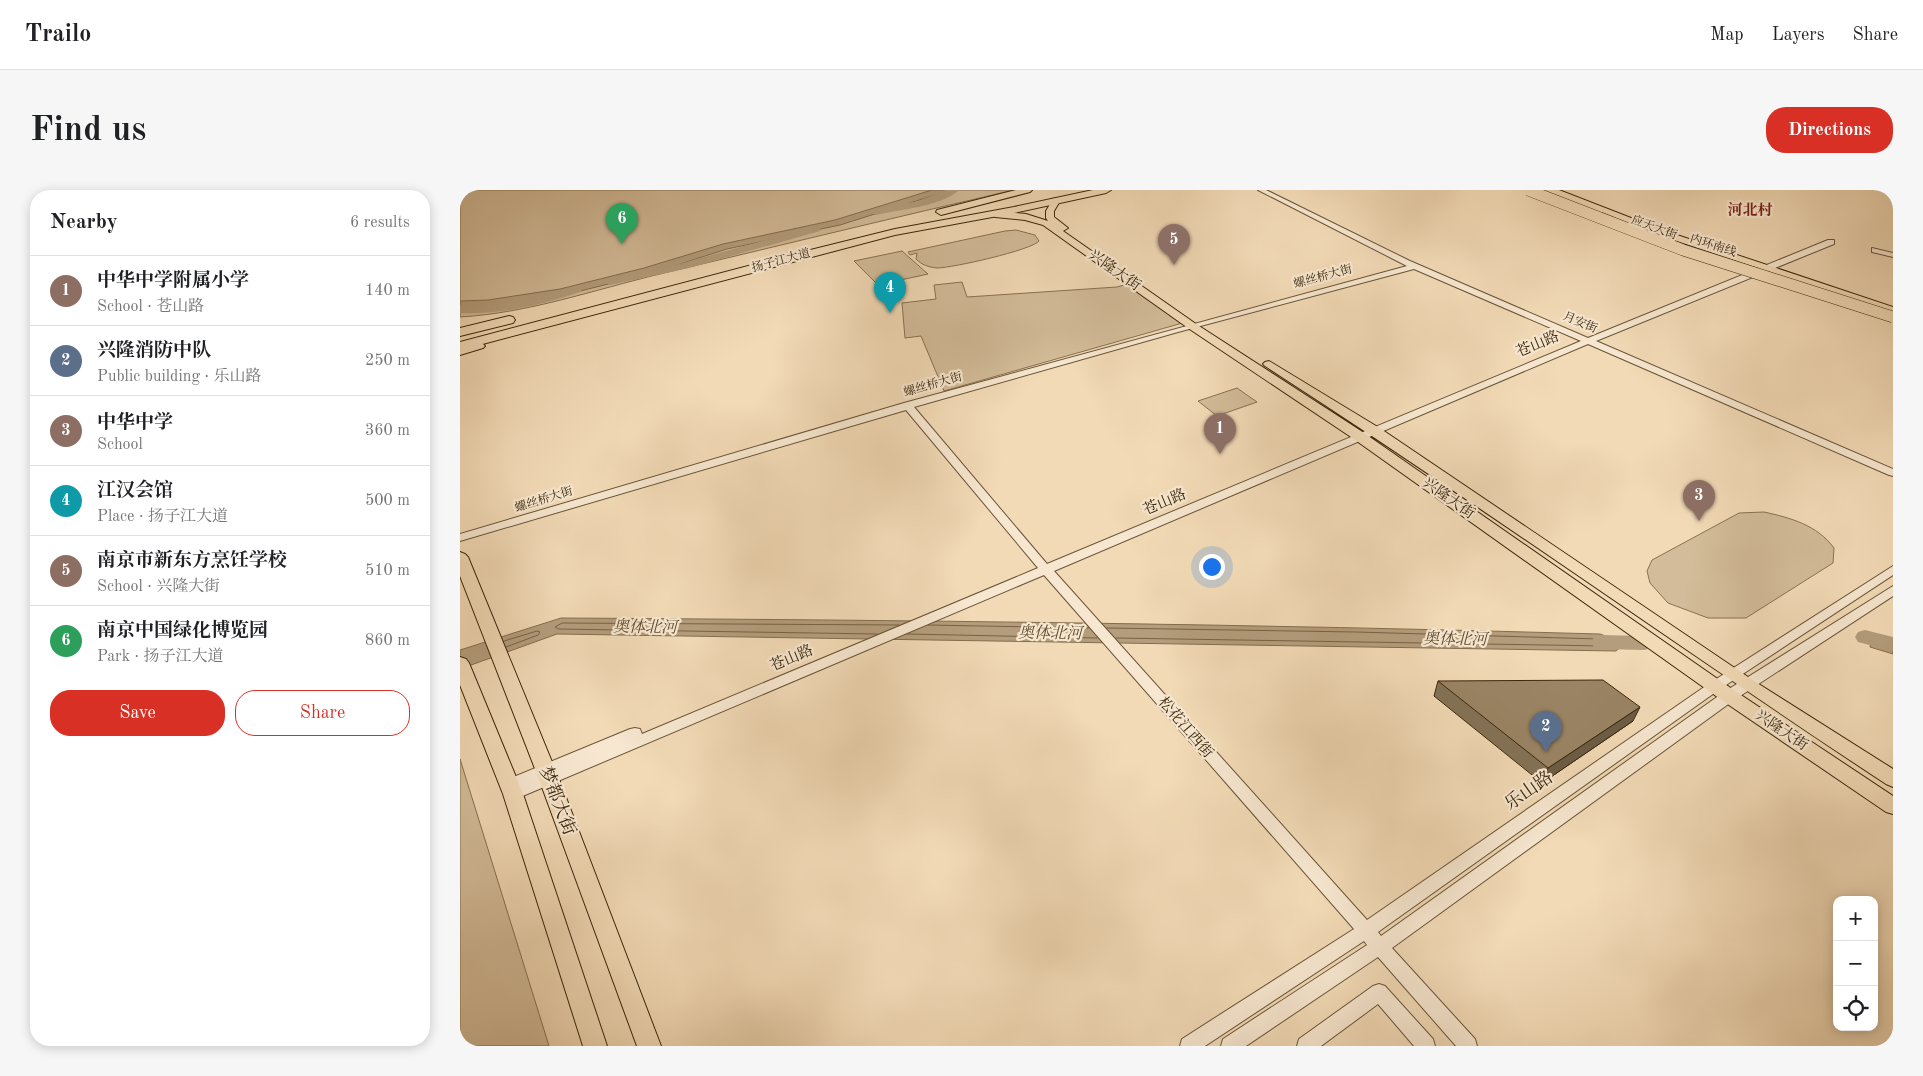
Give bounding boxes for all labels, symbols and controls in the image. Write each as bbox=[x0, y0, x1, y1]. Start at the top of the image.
text: Trailo bbox=[25, 23, 91, 47]
text: Map bbox=[1710, 26, 1744, 44]
text: Layers bbox=[1772, 26, 1824, 44]
text: Share bbox=[1852, 26, 1898, 44]
button: Directions bbox=[1766, 107, 1893, 153]
text: Find us bbox=[30, 113, 146, 148]
district label: 河北村 bbox=[1727, 201, 1773, 219]
pin: 6 bbox=[606, 203, 638, 244]
text: Nearby bbox=[50, 212, 118, 233]
street label: 应天大街 bbox=[1629, 212, 1680, 242]
text: 6 results bbox=[350, 215, 410, 231]
pin: 5 bbox=[1158, 224, 1190, 265]
street label: 内环南线 bbox=[1688, 231, 1738, 259]
street label: 扬子江大道 bbox=[750, 246, 812, 275]
street label: 兴隆大街 bbox=[1085, 246, 1144, 294]
street label: 螺丝桥大街 bbox=[1292, 261, 1354, 291]
text: 中华中学附属小学 bbox=[97, 272, 249, 291]
pin: 4 bbox=[874, 272, 906, 313]
text: 1 bbox=[61, 283, 71, 299]
text: 140 m bbox=[365, 283, 410, 299]
text: School · 苍山路 bbox=[97, 299, 204, 315]
street label: 月安街 bbox=[1561, 309, 1601, 336]
street label: 苍山路 bbox=[1514, 327, 1562, 361]
text: 兴隆消防中队 bbox=[97, 342, 211, 361]
text: 2 bbox=[61, 353, 71, 369]
text: 250 m bbox=[365, 353, 410, 369]
text: Public building · 乐山路 bbox=[97, 369, 261, 385]
street label: 螺丝桥大街 bbox=[902, 369, 964, 399]
pin: 1 bbox=[1204, 413, 1236, 454]
text: 中华中学 bbox=[97, 414, 173, 433]
text: 3 bbox=[61, 423, 71, 439]
text: 360 m bbox=[365, 423, 410, 439]
text: School bbox=[97, 437, 143, 453]
street label: 兴隆大街 bbox=[1419, 474, 1478, 522]
pin: 3 bbox=[1683, 480, 1715, 521]
text: 江汉会馆 bbox=[97, 482, 173, 501]
street label: 螺丝桥大街 bbox=[513, 483, 575, 515]
street label: 苍山路 bbox=[1141, 485, 1189, 519]
text: 4 bbox=[61, 493, 71, 509]
text: 500 m bbox=[365, 493, 410, 509]
text: Place · 扬子江大道 bbox=[97, 509, 228, 525]
text: 南京市新东方烹饪学校 bbox=[97, 552, 287, 571]
your location bbox=[1199, 554, 1225, 580]
text: 5 bbox=[61, 563, 71, 579]
text: 510 m bbox=[365, 563, 410, 579]
text: School · 兴隆大街 bbox=[97, 579, 220, 595]
water label: 奥体北河 bbox=[613, 617, 680, 637]
text: 南京中国绿化博览园 bbox=[97, 622, 268, 641]
water label: 奥体北河 bbox=[1018, 623, 1085, 643]
water label: 奥体北河 bbox=[1423, 629, 1490, 649]
text: 6 bbox=[61, 633, 71, 649]
text: 860 m bbox=[365, 633, 410, 649]
street label: 苍山路 bbox=[768, 641, 816, 675]
text: Park · 扬子江大道 bbox=[97, 649, 223, 665]
button: Save bbox=[50, 690, 225, 736]
button: Share bbox=[235, 690, 410, 736]
street label: 松花江西街 bbox=[1155, 693, 1217, 761]
street label: 兴隆大街 bbox=[1752, 706, 1811, 754]
pin: 2 bbox=[1530, 711, 1562, 752]
street label: 梦都大街 bbox=[536, 763, 580, 838]
street label: 乐山路 bbox=[1501, 767, 1556, 814]
map controls bbox=[1833, 896, 1878, 1031]
button: + bbox=[1833, 896, 1878, 941]
button: − bbox=[1833, 941, 1878, 986]
button: locate bbox=[1833, 986, 1878, 1031]

